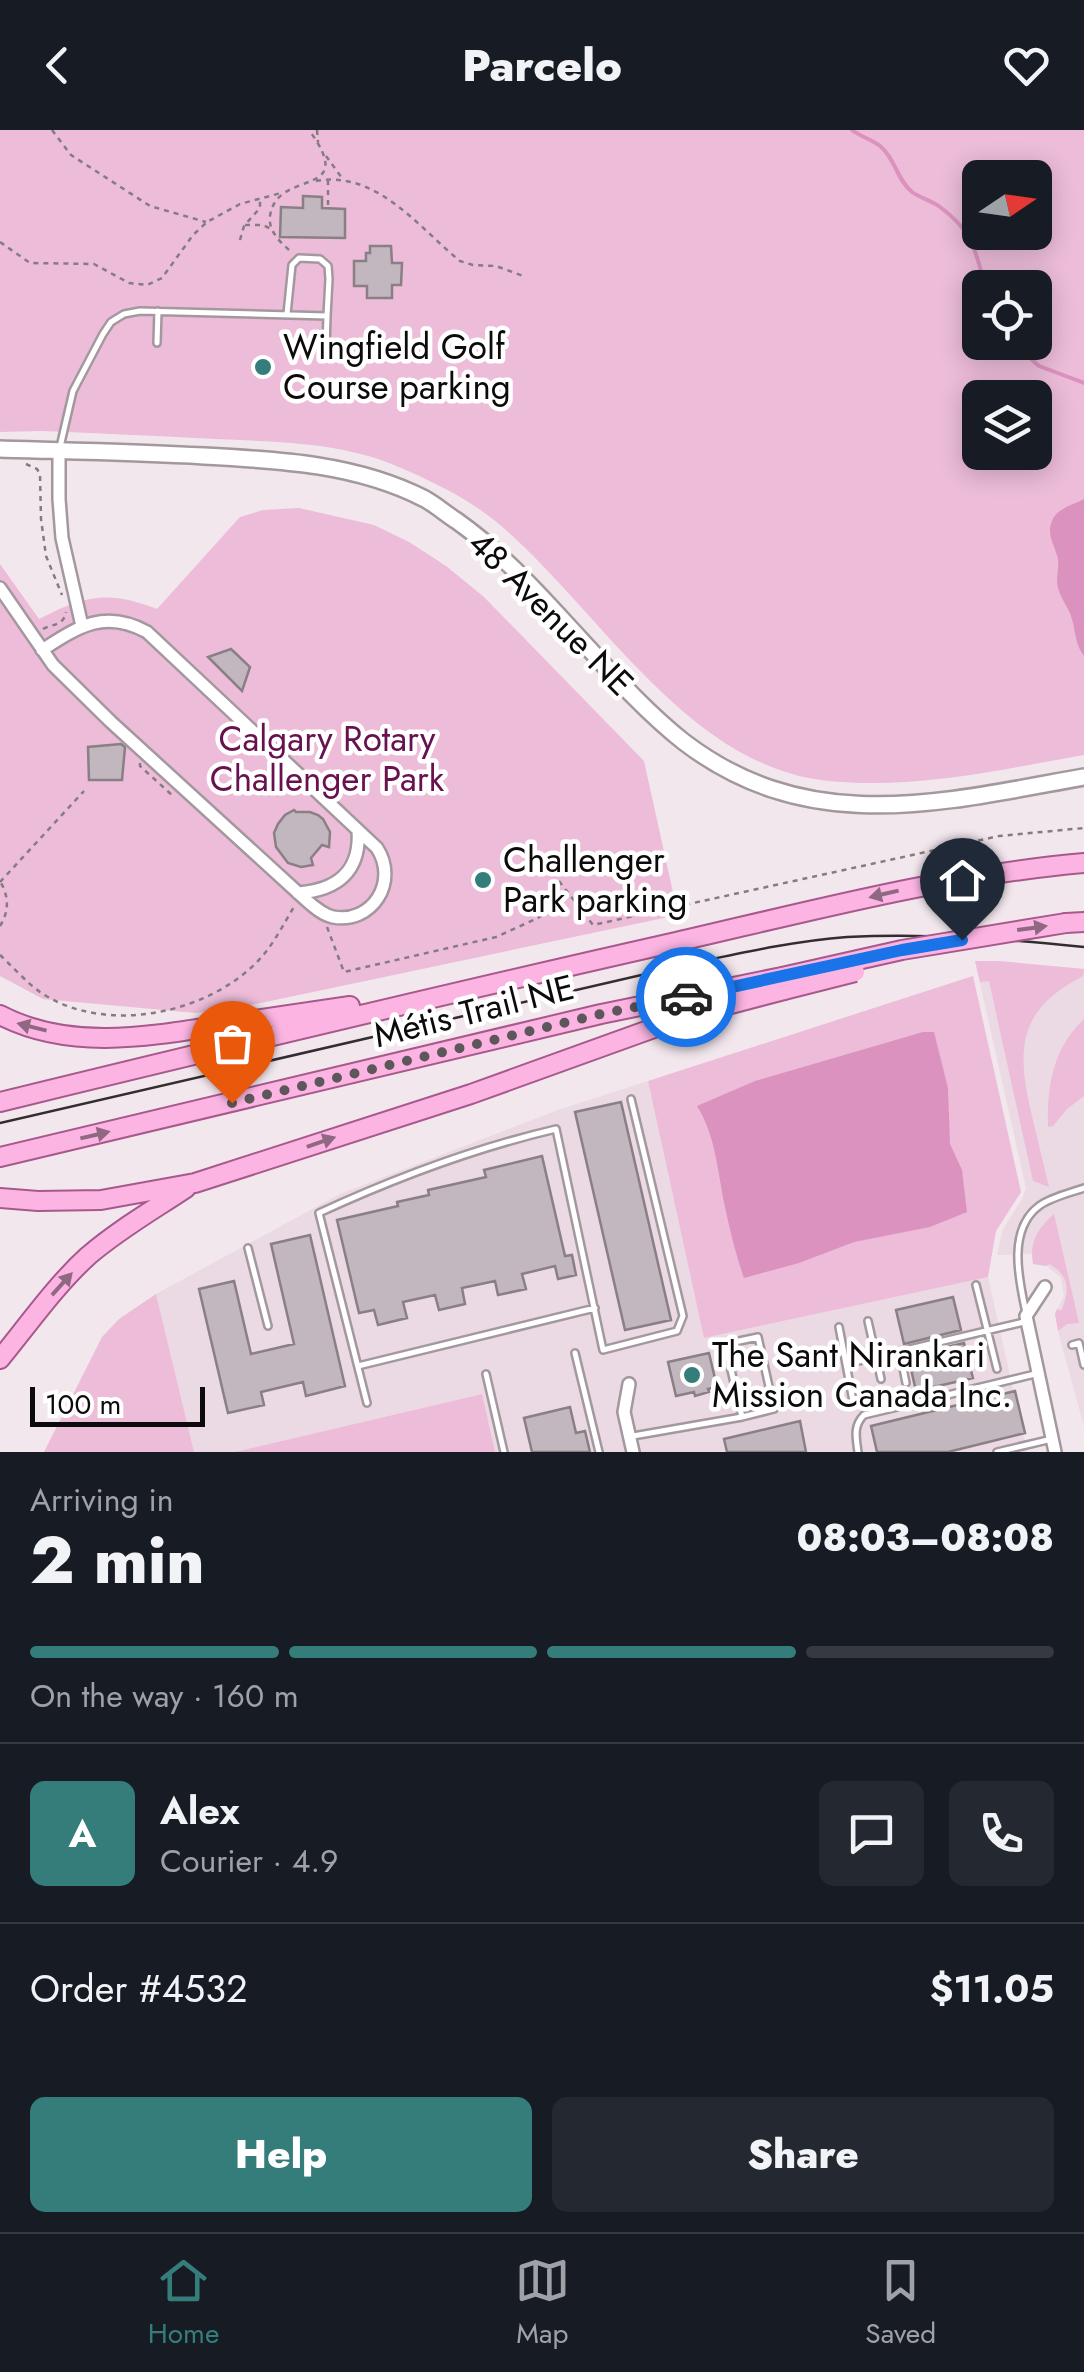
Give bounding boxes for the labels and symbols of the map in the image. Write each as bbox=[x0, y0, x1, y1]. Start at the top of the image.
north arrow bbox=[962, 160, 1052, 250]
place label: Wingfield Golf Course parking bbox=[283, 322, 511, 412]
marker: Wingfield Golf Course parking bbox=[252, 356, 274, 378]
street label: 48 Avenue NE bbox=[457, 519, 645, 707]
park label: Calgary Rotary Challenger Park bbox=[210, 714, 445, 804]
place label: Challenger Park parking bbox=[503, 835, 688, 925]
pin bbox=[920, 838, 1005, 941]
marker: Challenger Park parking bbox=[472, 869, 494, 891]
one-way arrow bbox=[868, 887, 899, 903]
one-way arrow bbox=[1017, 920, 1049, 936]
courier bbox=[636, 947, 736, 1047]
street label: Métis Trail NE bbox=[369, 962, 579, 1060]
pin bbox=[190, 1001, 275, 1104]
one-way arrow bbox=[16, 1019, 47, 1034]
one-way arrow bbox=[80, 1127, 111, 1142]
one-way arrow bbox=[306, 1134, 336, 1149]
one-way arrow bbox=[50, 1272, 73, 1296]
place label: The Sant Nirankari Mission Canada Inc. bbox=[712, 1330, 1012, 1420]
marker: The Sant Nirankari Mission Canada Inc. bbox=[681, 1364, 703, 1386]
scale bar bbox=[30, 1382, 205, 1426]

